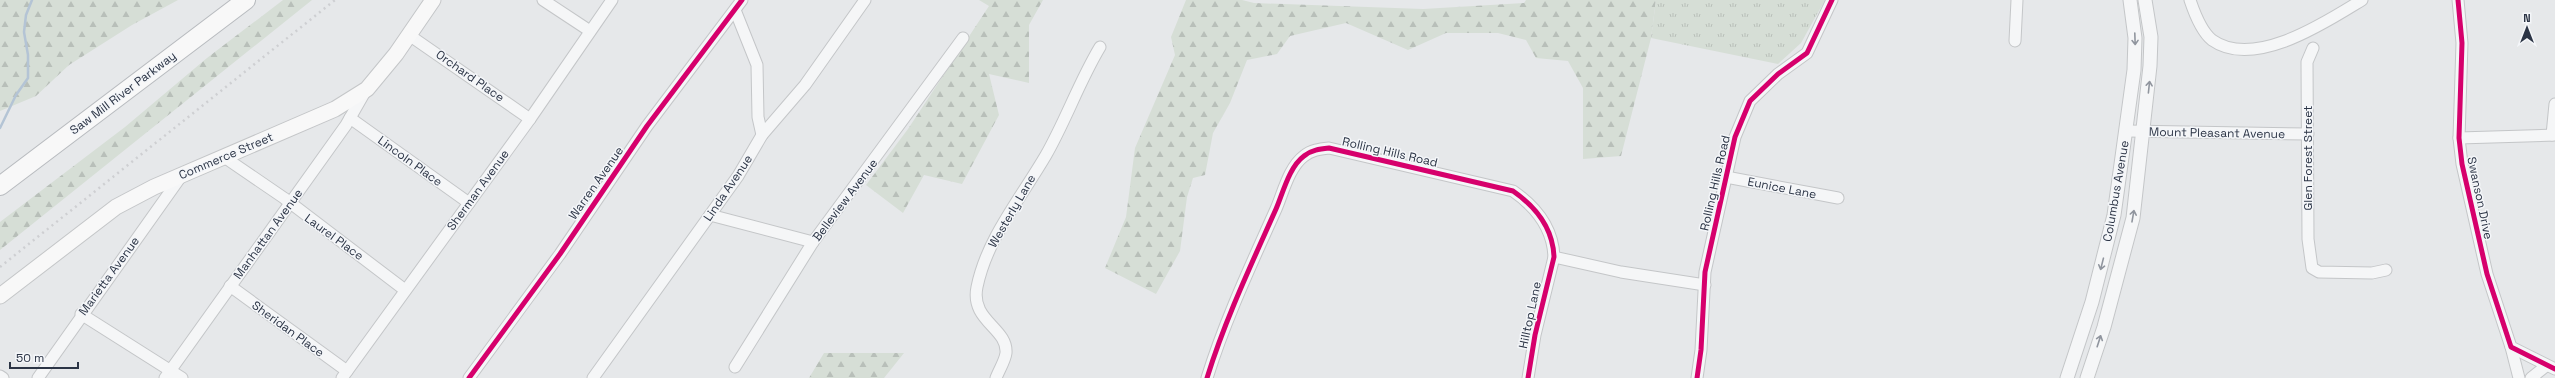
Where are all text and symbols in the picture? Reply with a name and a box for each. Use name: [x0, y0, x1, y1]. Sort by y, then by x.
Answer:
north arrow: [2507, 8, 2547, 48]
text: N: [2523, 11, 2531, 25]
one-way arrow: [2131, 32, 2138, 45]
street label: Orchard Place: [433, 46, 507, 106]
street label: Saw Mill River Parkway: [67, 48, 179, 138]
one-way arrow: [2145, 81, 2152, 94]
street label: Glen Forest Street: [2300, 105, 2316, 211]
street label: Mount Pleasant Avenue: [2149, 124, 2285, 142]
street label: Commerce Street: [176, 129, 276, 183]
street label: Lincoln Place: [375, 132, 445, 190]
street label: Rolling Hills Road: [1341, 133, 1439, 171]
street label: Rolling Hills Road: [1696, 134, 1734, 232]
street label: Columbus Avenue: [2099, 139, 2133, 243]
street label: Warren Avenue: [565, 143, 627, 223]
street label: Sherman Avenue: [443, 146, 513, 234]
street label: Linda Avenue: [700, 152, 756, 224]
street label: Swanson Drive: [2463, 155, 2497, 241]
street label: Belleview Avenue: [809, 156, 881, 244]
street label: Westerly Lane: [985, 172, 1039, 250]
street label: Eunice Lane: [1746, 173, 1818, 203]
street label: Manhattan Avenue: [230, 186, 306, 282]
one-way arrow: [2129, 209, 2137, 222]
street label: Laurel Place: [301, 210, 367, 264]
street label: Marietta Avenue: [75, 234, 143, 318]
one-way arrow: [2097, 257, 2105, 270]
street label: Hilltop Lane: [1515, 280, 1545, 350]
street label: Sheridan Place: [249, 297, 327, 361]
one-way arrow: [2096, 335, 2103, 348]
scale bar: [10, 344, 78, 370]
text: 50 m: [16, 350, 44, 366]

